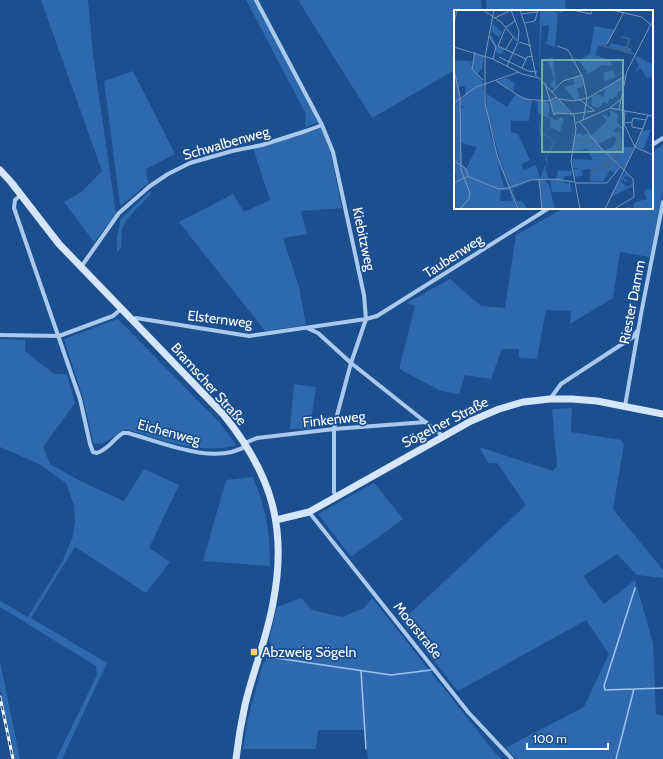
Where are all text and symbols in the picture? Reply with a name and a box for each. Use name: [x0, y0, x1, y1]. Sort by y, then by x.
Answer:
inset map: [454, 10, 653, 209]
street label: Schwalbenweg: [181, 122, 272, 164]
street label: Kiebitzweg: [348, 205, 380, 274]
street label: Taubenweg: [420, 230, 487, 282]
street label: Riester Damm: [615, 259, 649, 345]
street label: Elsternweg: [187, 306, 254, 332]
street label: Bramscher Straße: [167, 339, 251, 429]
street label: Sögelner Straße: [399, 392, 491, 452]
street label: Finkenweg: [302, 407, 367, 431]
street label: Eichenweg: [136, 415, 203, 449]
street label: Moorstraße: [390, 598, 446, 662]
place label: Abzweig Sögeln: [262, 643, 357, 661]
marker: Abzweig Sögeln: [249, 647, 259, 657]
scale bar: [527, 725, 608, 751]
text: 100 m: [533, 731, 567, 746]

